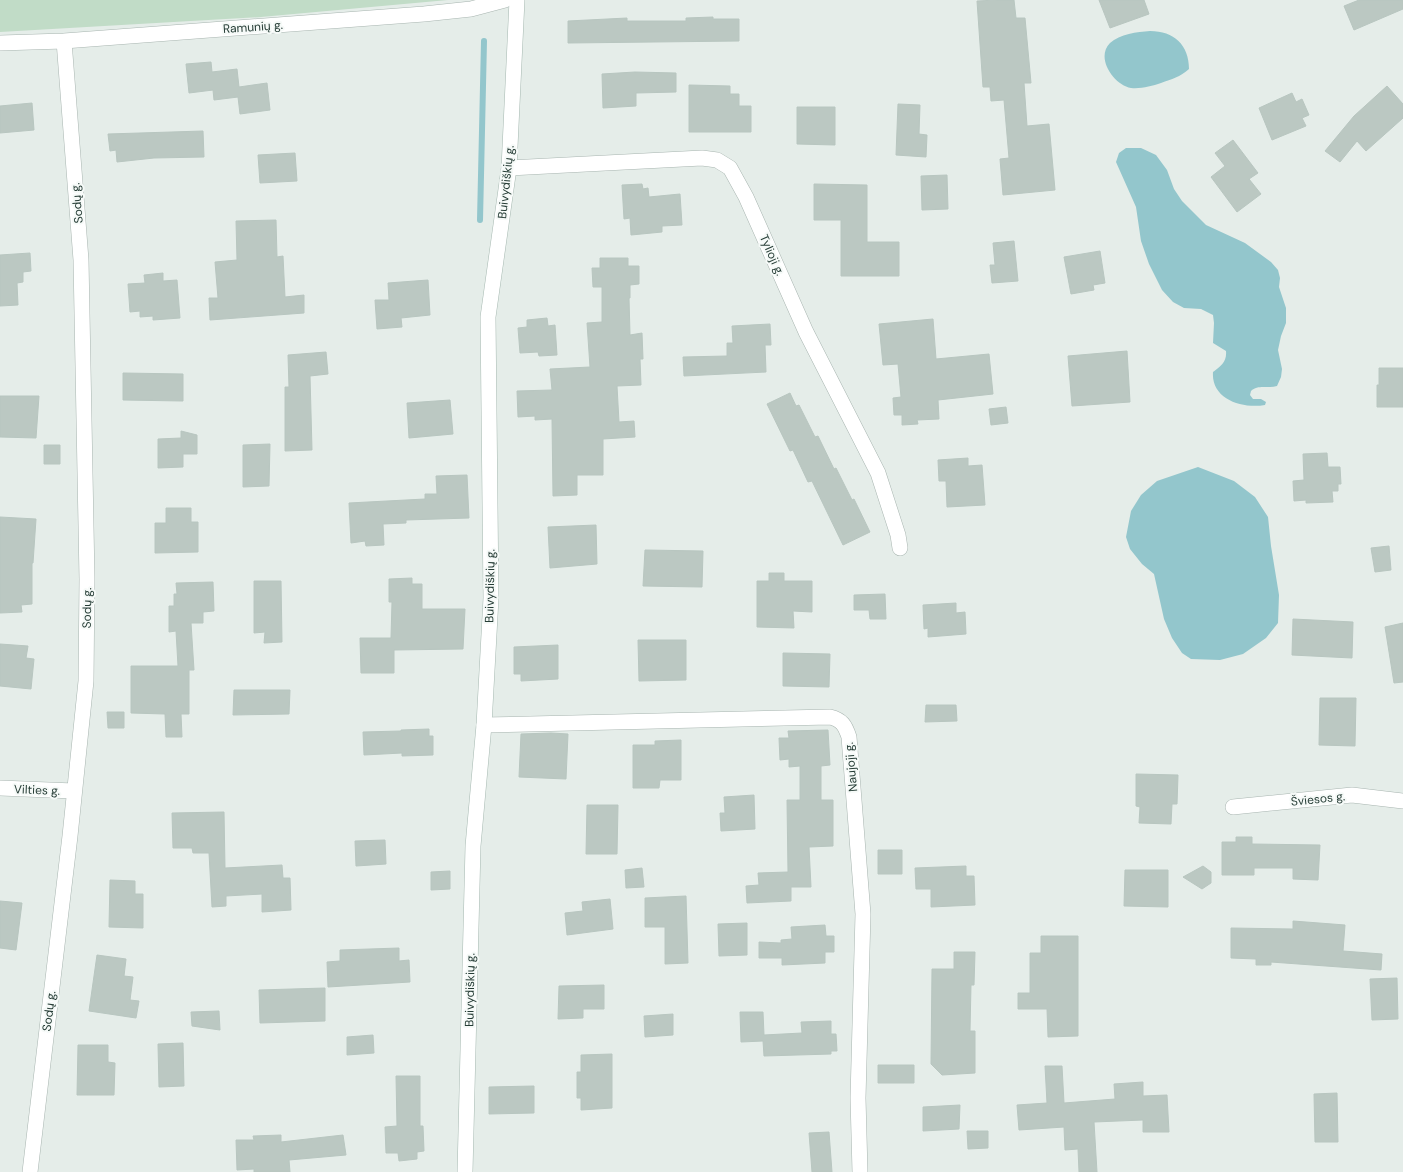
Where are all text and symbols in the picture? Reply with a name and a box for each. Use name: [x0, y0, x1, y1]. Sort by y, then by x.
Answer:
street label: Ramunių g.: [223, 17, 283, 37]
street label: Buivydiškių g.: [494, 144, 518, 220]
street label: Sodų g.: [67, 182, 87, 224]
street label: Tylioji g.: [756, 232, 788, 278]
street label: Buivydiškių g.: [481, 549, 499, 623]
street label: Sodų g.: [79, 587, 95, 629]
street label: Naujoji g.: [841, 741, 861, 793]
street label: Vilties g.: [14, 781, 60, 799]
street label: Šviesos g.: [1290, 788, 1346, 810]
street label: Buivydiškių g.: [461, 953, 479, 1027]
street label: Sodų g.: [39, 990, 59, 1032]

